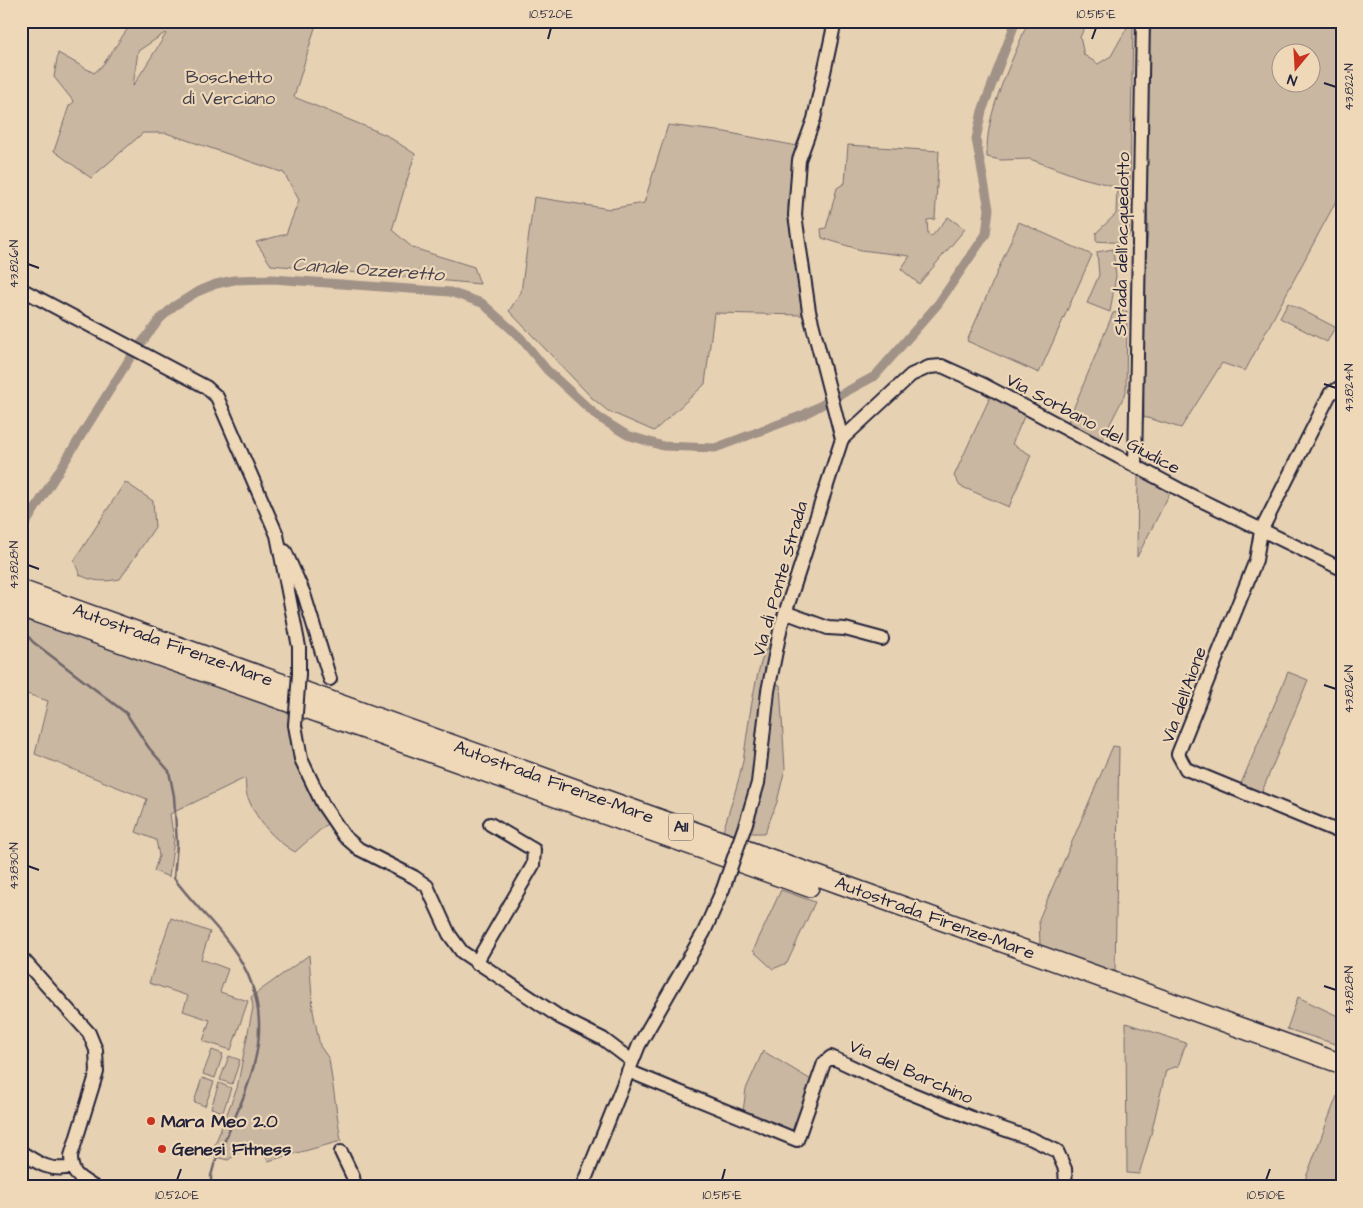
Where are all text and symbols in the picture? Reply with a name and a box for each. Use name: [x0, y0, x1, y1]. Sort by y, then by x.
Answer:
text: 10.520°E: [529, 6, 573, 23]
text: 10.515°E: [1076, 6, 1116, 23]
north arrow: [1270, 42, 1320, 92]
text: 43.822°N: [1341, 63, 1358, 111]
park label: Boschetto di Verciano: [183, 65, 275, 111]
text: N: [1285, 68, 1300, 90]
street label: Strada dell'acquedotto: [1108, 152, 1136, 336]
text: 43.826°N: [6, 239, 23, 288]
water label: Canale Ozzeretto: [291, 251, 446, 289]
text: 43.824°N: [1341, 363, 1358, 412]
street label: Via Sorbano del Giudice: [1001, 367, 1185, 481]
street label: Via di Ponte Strada: [746, 498, 814, 660]
text: 43.828°N: [6, 540, 23, 589]
street label: Autostrada Firenze-Mare: [70, 597, 277, 693]
street label: Via dell'Aione: [1155, 643, 1213, 747]
text: 43.826°N: [1341, 664, 1358, 713]
street label: Autostrada Firenze-Mare: [451, 734, 658, 830]
road number: A11: [668, 814, 694, 840]
text: 43.830°N: [6, 842, 23, 890]
street label: Autostrada Firenze-Mare: [832, 870, 1039, 966]
text: 43.828°N: [1341, 965, 1358, 1014]
street label: Via del Barchino: [845, 1033, 977, 1111]
place label: Mara Meo 2.0: [161, 1109, 278, 1134]
marker: Mara Meo 2.0: [145, 1115, 157, 1127]
place label: Genesi Fitness: [172, 1137, 291, 1162]
marker: Genesi Fitness: [156, 1143, 168, 1155]
text: 10.520°E: [155, 1187, 199, 1204]
text: 10.515°E: [702, 1187, 742, 1204]
text: 10.510°E: [1247, 1187, 1285, 1204]

